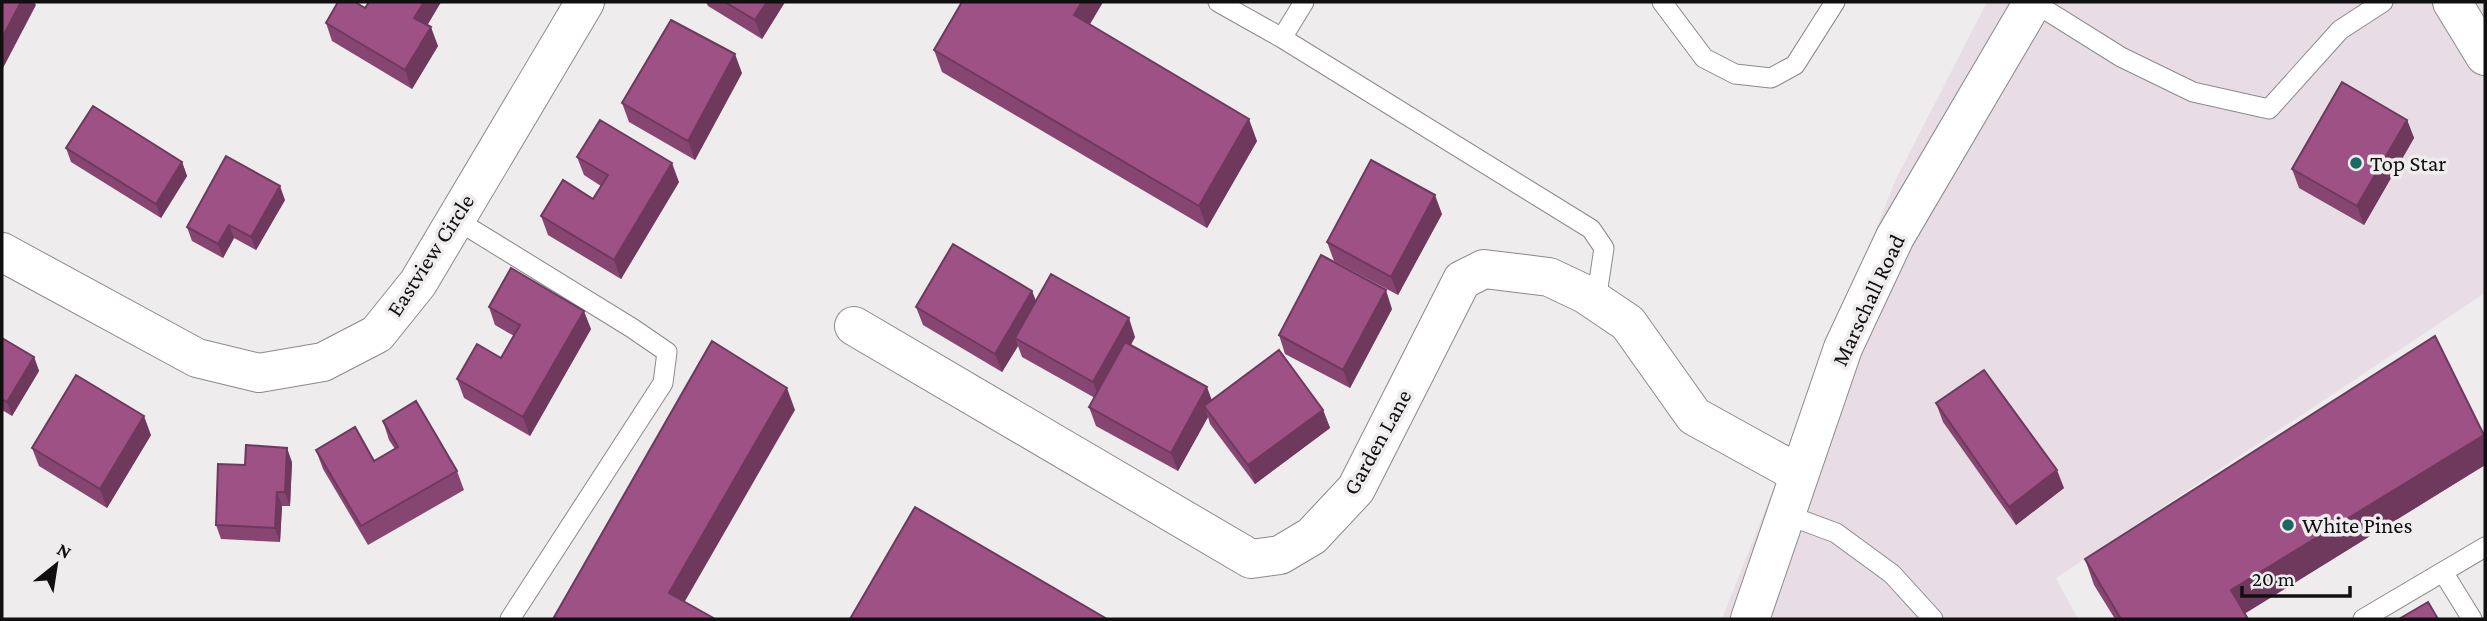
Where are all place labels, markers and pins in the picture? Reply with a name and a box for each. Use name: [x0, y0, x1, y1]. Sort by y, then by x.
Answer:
place label: Top Star: [2370, 150, 2446, 176]
marker: Top Star: [2348, 155, 2364, 171]
place label: White Pines: [2302, 512, 2412, 538]
marker: White Pines: [2280, 517, 2296, 533]

